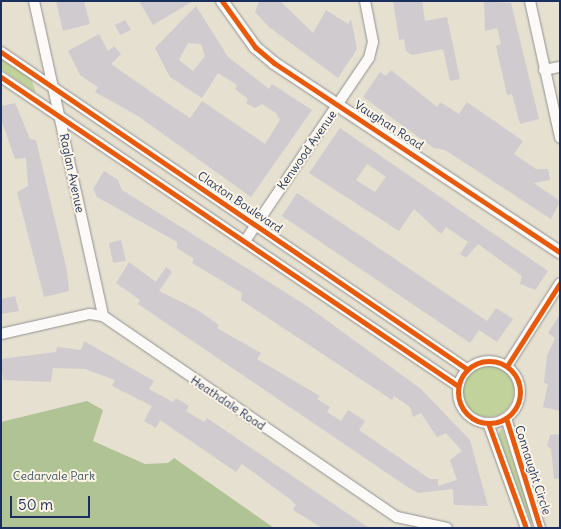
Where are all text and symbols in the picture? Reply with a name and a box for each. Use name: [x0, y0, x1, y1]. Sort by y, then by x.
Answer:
street label: Vaughan Road: [352, 97, 426, 153]
street label: Kenwood Avenue: [274, 108, 340, 192]
street label: Raglan Avenue: [57, 132, 87, 214]
street label: Claxton Boulevard: [195, 168, 285, 236]
street label: Heathdale Road: [188, 373, 268, 433]
street label: Connaught Circle: [512, 423, 554, 517]
park label: Cedarvale Park: [13, 469, 95, 483]
scale bar: [12, 486, 92, 518]
text: 50 m: [18, 495, 53, 514]

